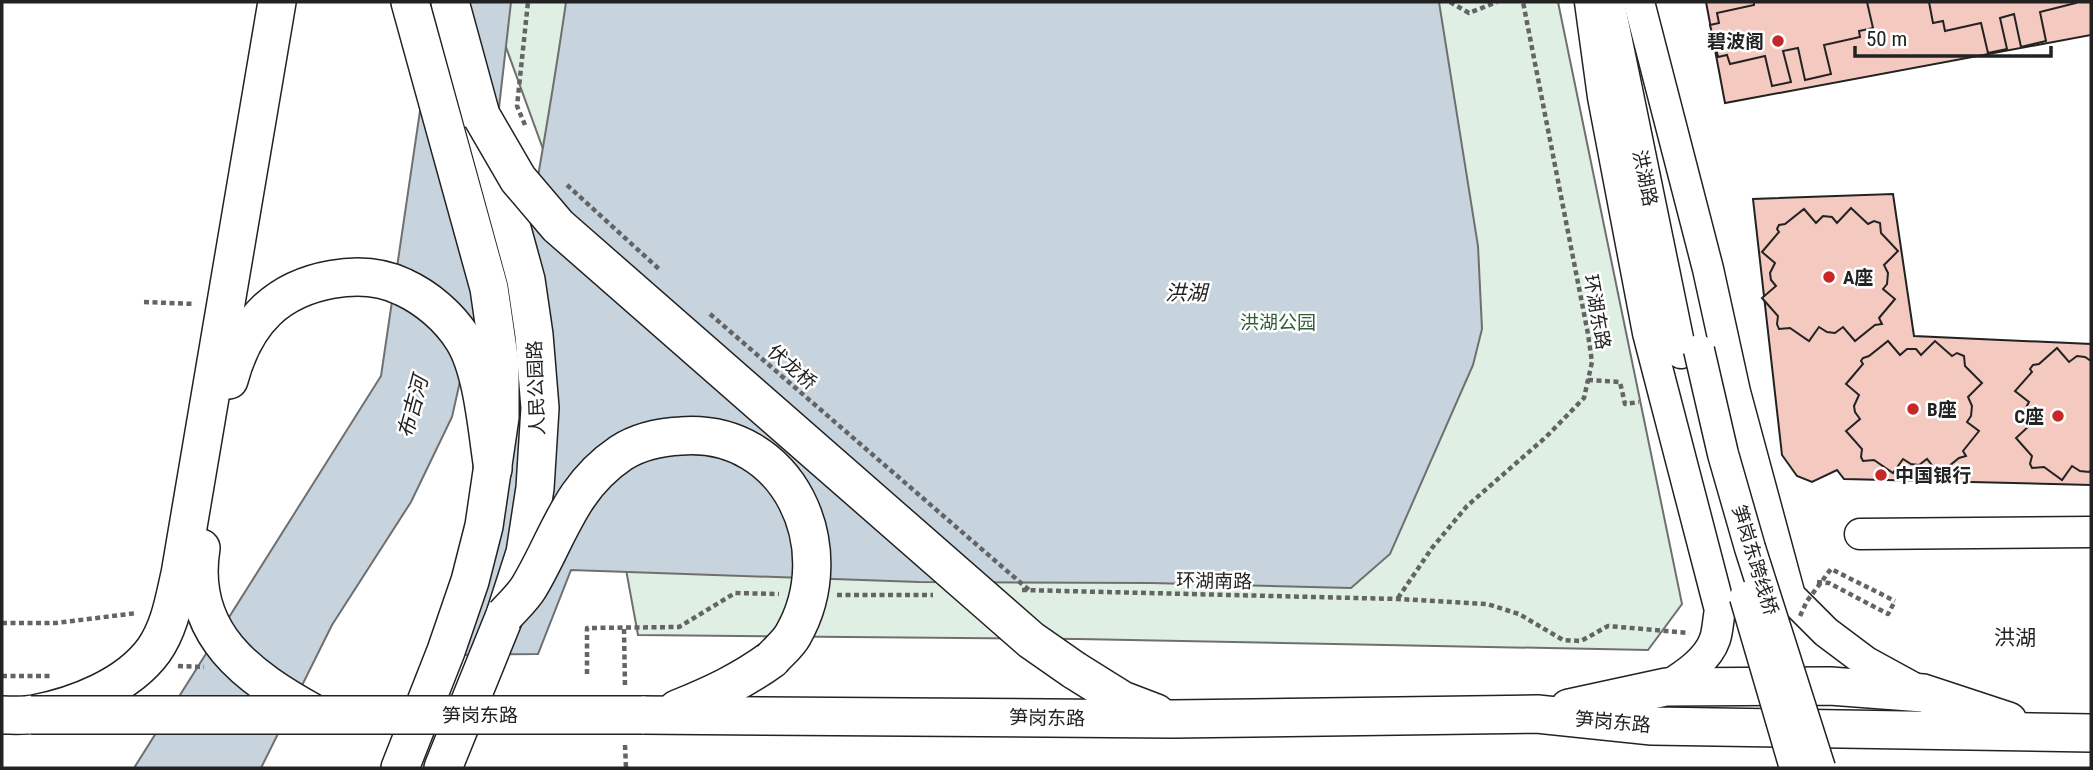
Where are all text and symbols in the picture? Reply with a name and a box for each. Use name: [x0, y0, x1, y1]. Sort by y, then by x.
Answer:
scale bar: [1855, 14, 2051, 58]
text: 50 m: [1866, 27, 1907, 51]
place label: 碧波阁: [1707, 30, 1764, 53]
marker: 碧波阁: [1770, 33, 1786, 49]
street label: 洪湖路: [1628, 148, 1662, 208]
place label: A座: [1843, 266, 1873, 289]
marker: A座: [1821, 269, 1837, 285]
street label: 环湖东路: [1579, 273, 1615, 351]
water label: 洪湖: [1165, 281, 1210, 305]
park label: 洪湖公园: [1240, 311, 1316, 334]
street label: 人民公园路: [523, 340, 549, 436]
street label: 伏龙桥: [763, 340, 821, 394]
water label: 布吉河: [393, 370, 434, 441]
place label: B座: [1927, 398, 1957, 421]
marker: B座: [1905, 401, 1921, 417]
place label: C座: [2014, 405, 2044, 428]
marker: C座: [2050, 408, 2066, 424]
place label: 中国银行: [1895, 464, 1971, 487]
marker: 中国银行: [1873, 467, 1889, 483]
street label: 笋岗东跨线桥: [1727, 502, 1783, 618]
street label: 环湖南路: [1176, 569, 1252, 593]
district label: 洪湖: [1994, 626, 2036, 650]
street label: 笋岗东路: [442, 704, 518, 727]
street label: 笋岗东路: [1009, 706, 1085, 730]
street label: 笋岗东路: [1574, 707, 1652, 737]

